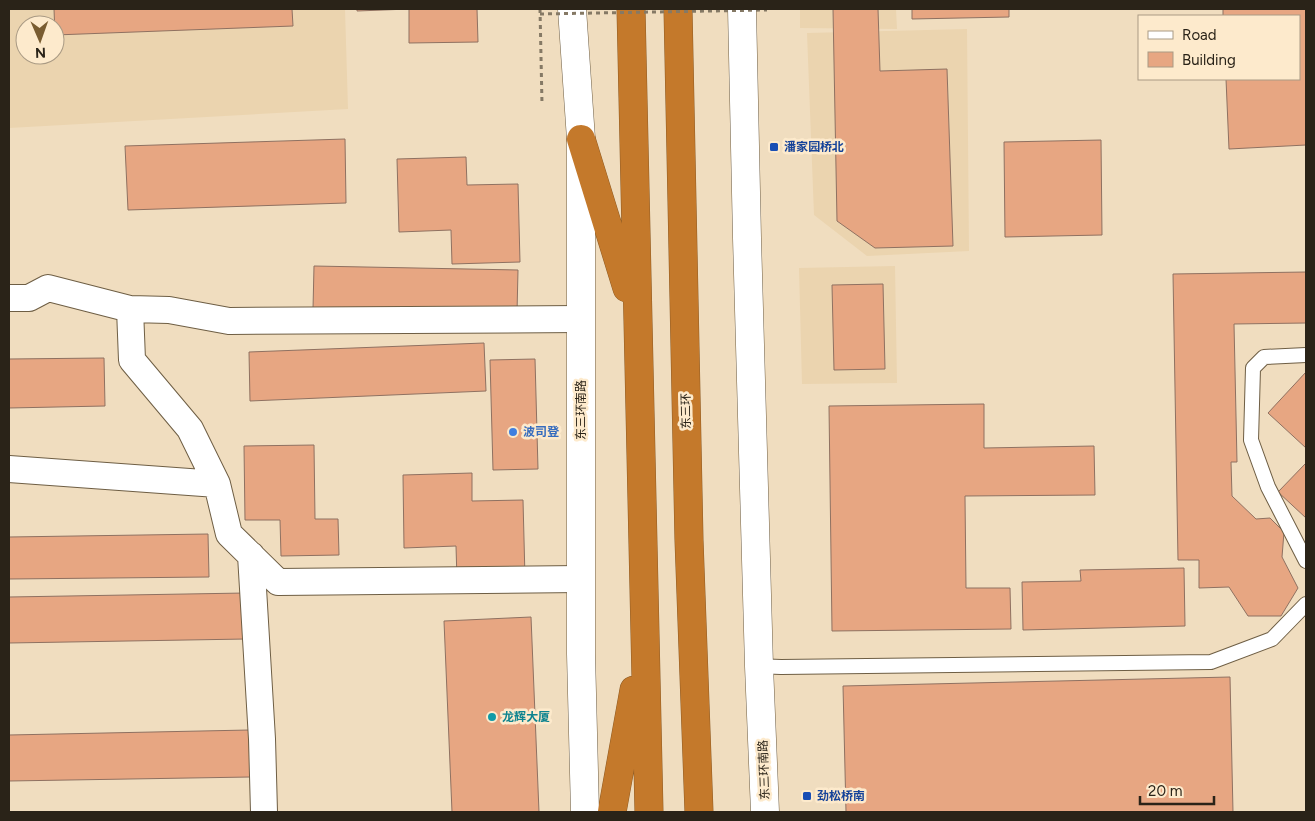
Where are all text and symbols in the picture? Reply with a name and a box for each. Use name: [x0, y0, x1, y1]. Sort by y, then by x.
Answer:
north arrow: [15, 15, 65, 65]
legend: [1138, 15, 1300, 80]
text: Road: [1182, 26, 1217, 44]
text: N: [35, 44, 46, 61]
text: Building: [1182, 51, 1236, 69]
place label: 潘家园桥北: [784, 140, 844, 154]
marker: 潘家园桥北: [768, 141, 780, 153]
street label: 东三环南路: [574, 380, 588, 440]
street label: 东三环: [679, 393, 693, 429]
place label: 波司登: [523, 425, 560, 439]
marker: 波司登: [507, 426, 519, 438]
place label: 龙辉大厦: [502, 710, 550, 724]
marker: 龙辉大厦: [486, 711, 498, 723]
street label: 东三环南路: [756, 740, 772, 800]
scale bar: [1140, 774, 1214, 806]
text: 20 m: [1148, 782, 1182, 800]
place label: 劲松桥南: [817, 789, 865, 803]
marker: 劲松桥南: [801, 790, 813, 802]

